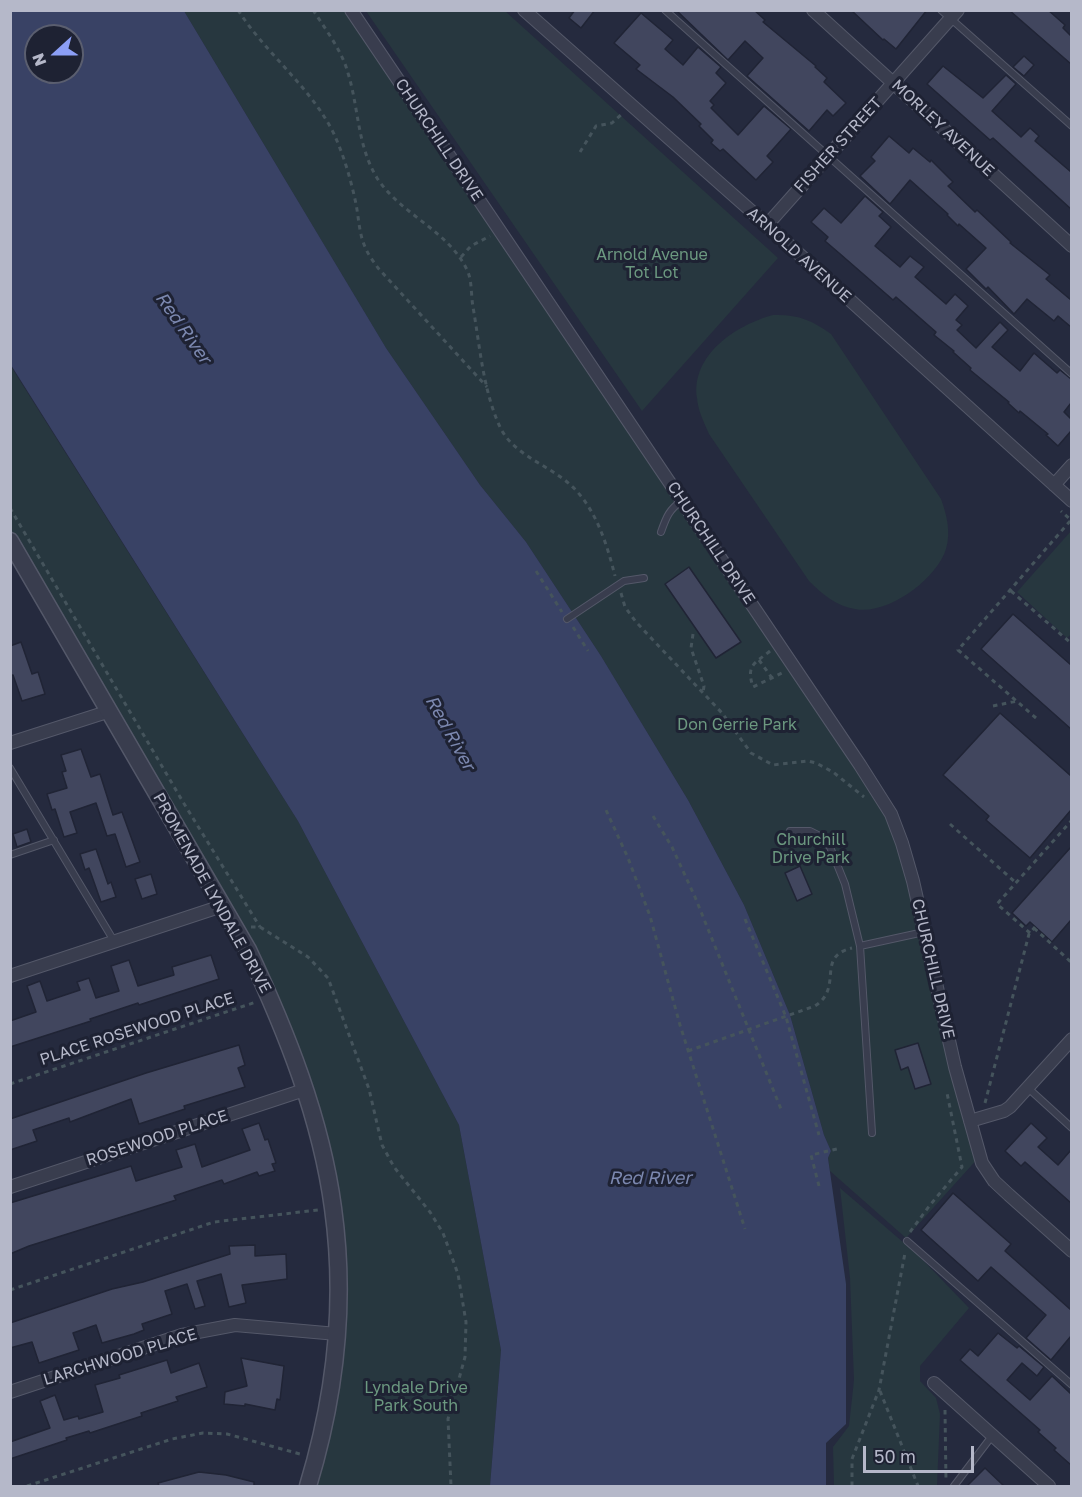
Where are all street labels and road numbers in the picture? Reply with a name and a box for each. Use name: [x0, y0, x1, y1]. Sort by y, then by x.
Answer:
street label: CHURCHILL DRIVE: [391, 75, 487, 205]
street label: MORLEY AVENUE: [888, 76, 998, 180]
street label: FISHER STREET: [790, 93, 886, 197]
street label: ARNOLD AVENUE: [743, 203, 855, 307]
street label: CHURCHILL DRIVE: [663, 478, 759, 608]
street label: PROMENADE LYNDALE DRIVE: [149, 789, 275, 997]
street label: CHURCHILL DRIVE: [908, 897, 958, 1041]
street label: PLACE ROSEWOOD PLACE: [37, 988, 237, 1070]
street label: ROSEWOOD PLACE: [84, 1106, 230, 1170]
street label: LARCHWOOD PLACE: [41, 1325, 199, 1389]

